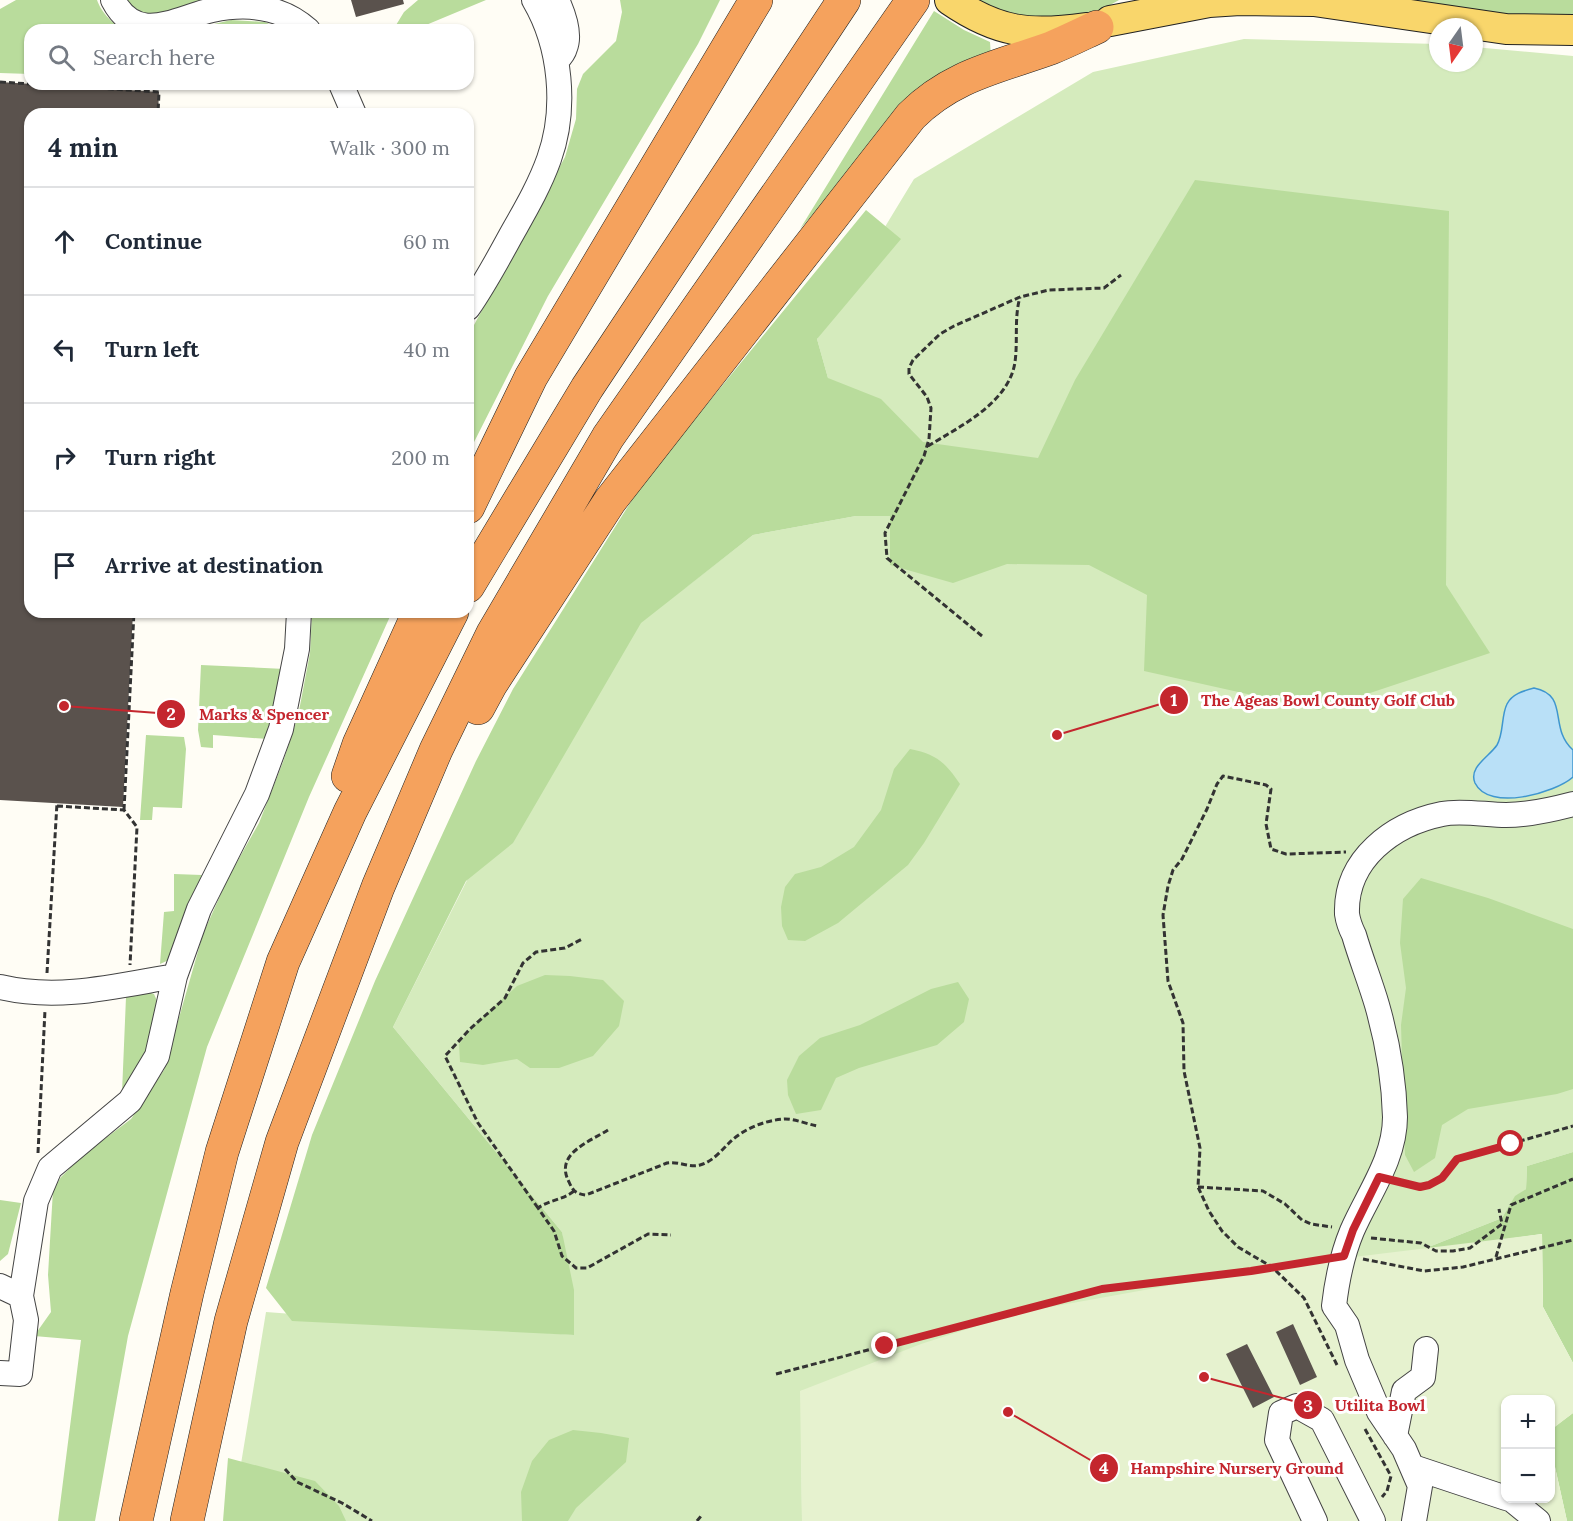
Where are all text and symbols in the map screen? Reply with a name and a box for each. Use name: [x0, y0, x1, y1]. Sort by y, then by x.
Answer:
north arrow: [1429, 18, 1483, 72]
search box: [24, 24, 474, 90]
icon: search: [45, 41, 78, 74]
text: Search here: [93, 43, 215, 71]
text: 4 min: [48, 131, 118, 164]
text: Walk · 300 m: [330, 135, 450, 160]
icon: ahead: [48, 225, 81, 258]
text: Continue: [105, 227, 202, 255]
text: 60 m: [403, 229, 450, 254]
icon: left: [48, 333, 81, 366]
text: Turn left: [105, 335, 199, 363]
text: 40 m: [404, 337, 450, 362]
icon: right: [48, 441, 81, 474]
text: Turn right: [105, 443, 216, 471]
text: 200 m: [391, 445, 450, 470]
icon: arrive: [48, 549, 81, 582]
text: Arrive at destination: [105, 551, 323, 579]
callout: The Ageas Bowl County Golf Club: [1159, 683, 1467, 717]
text: 1: [1170, 688, 1178, 711]
text: The Ageas Bowl County Golf Club: [1201, 690, 1455, 710]
callout: Marks & Spencer: [156, 697, 341, 731]
text: 2: [166, 702, 176, 725]
text: Marks & Spencer: [199, 704, 329, 724]
route start: [1497, 1130, 1523, 1156]
route end: [871, 1332, 897, 1358]
callout: Utilita Bowl: [1293, 1388, 1437, 1422]
text: 3: [1303, 1394, 1313, 1417]
text: Utilita Bowl: [1335, 1395, 1425, 1415]
map controls: [1501, 1395, 1555, 1503]
button: +: [1501, 1395, 1555, 1449]
button: −: [1501, 1449, 1555, 1503]
callout: Hampshire Nursery Ground: [1089, 1451, 1356, 1485]
text: 4: [1099, 1456, 1109, 1479]
text: Hampshire Nursery Ground: [1130, 1458, 1344, 1478]

